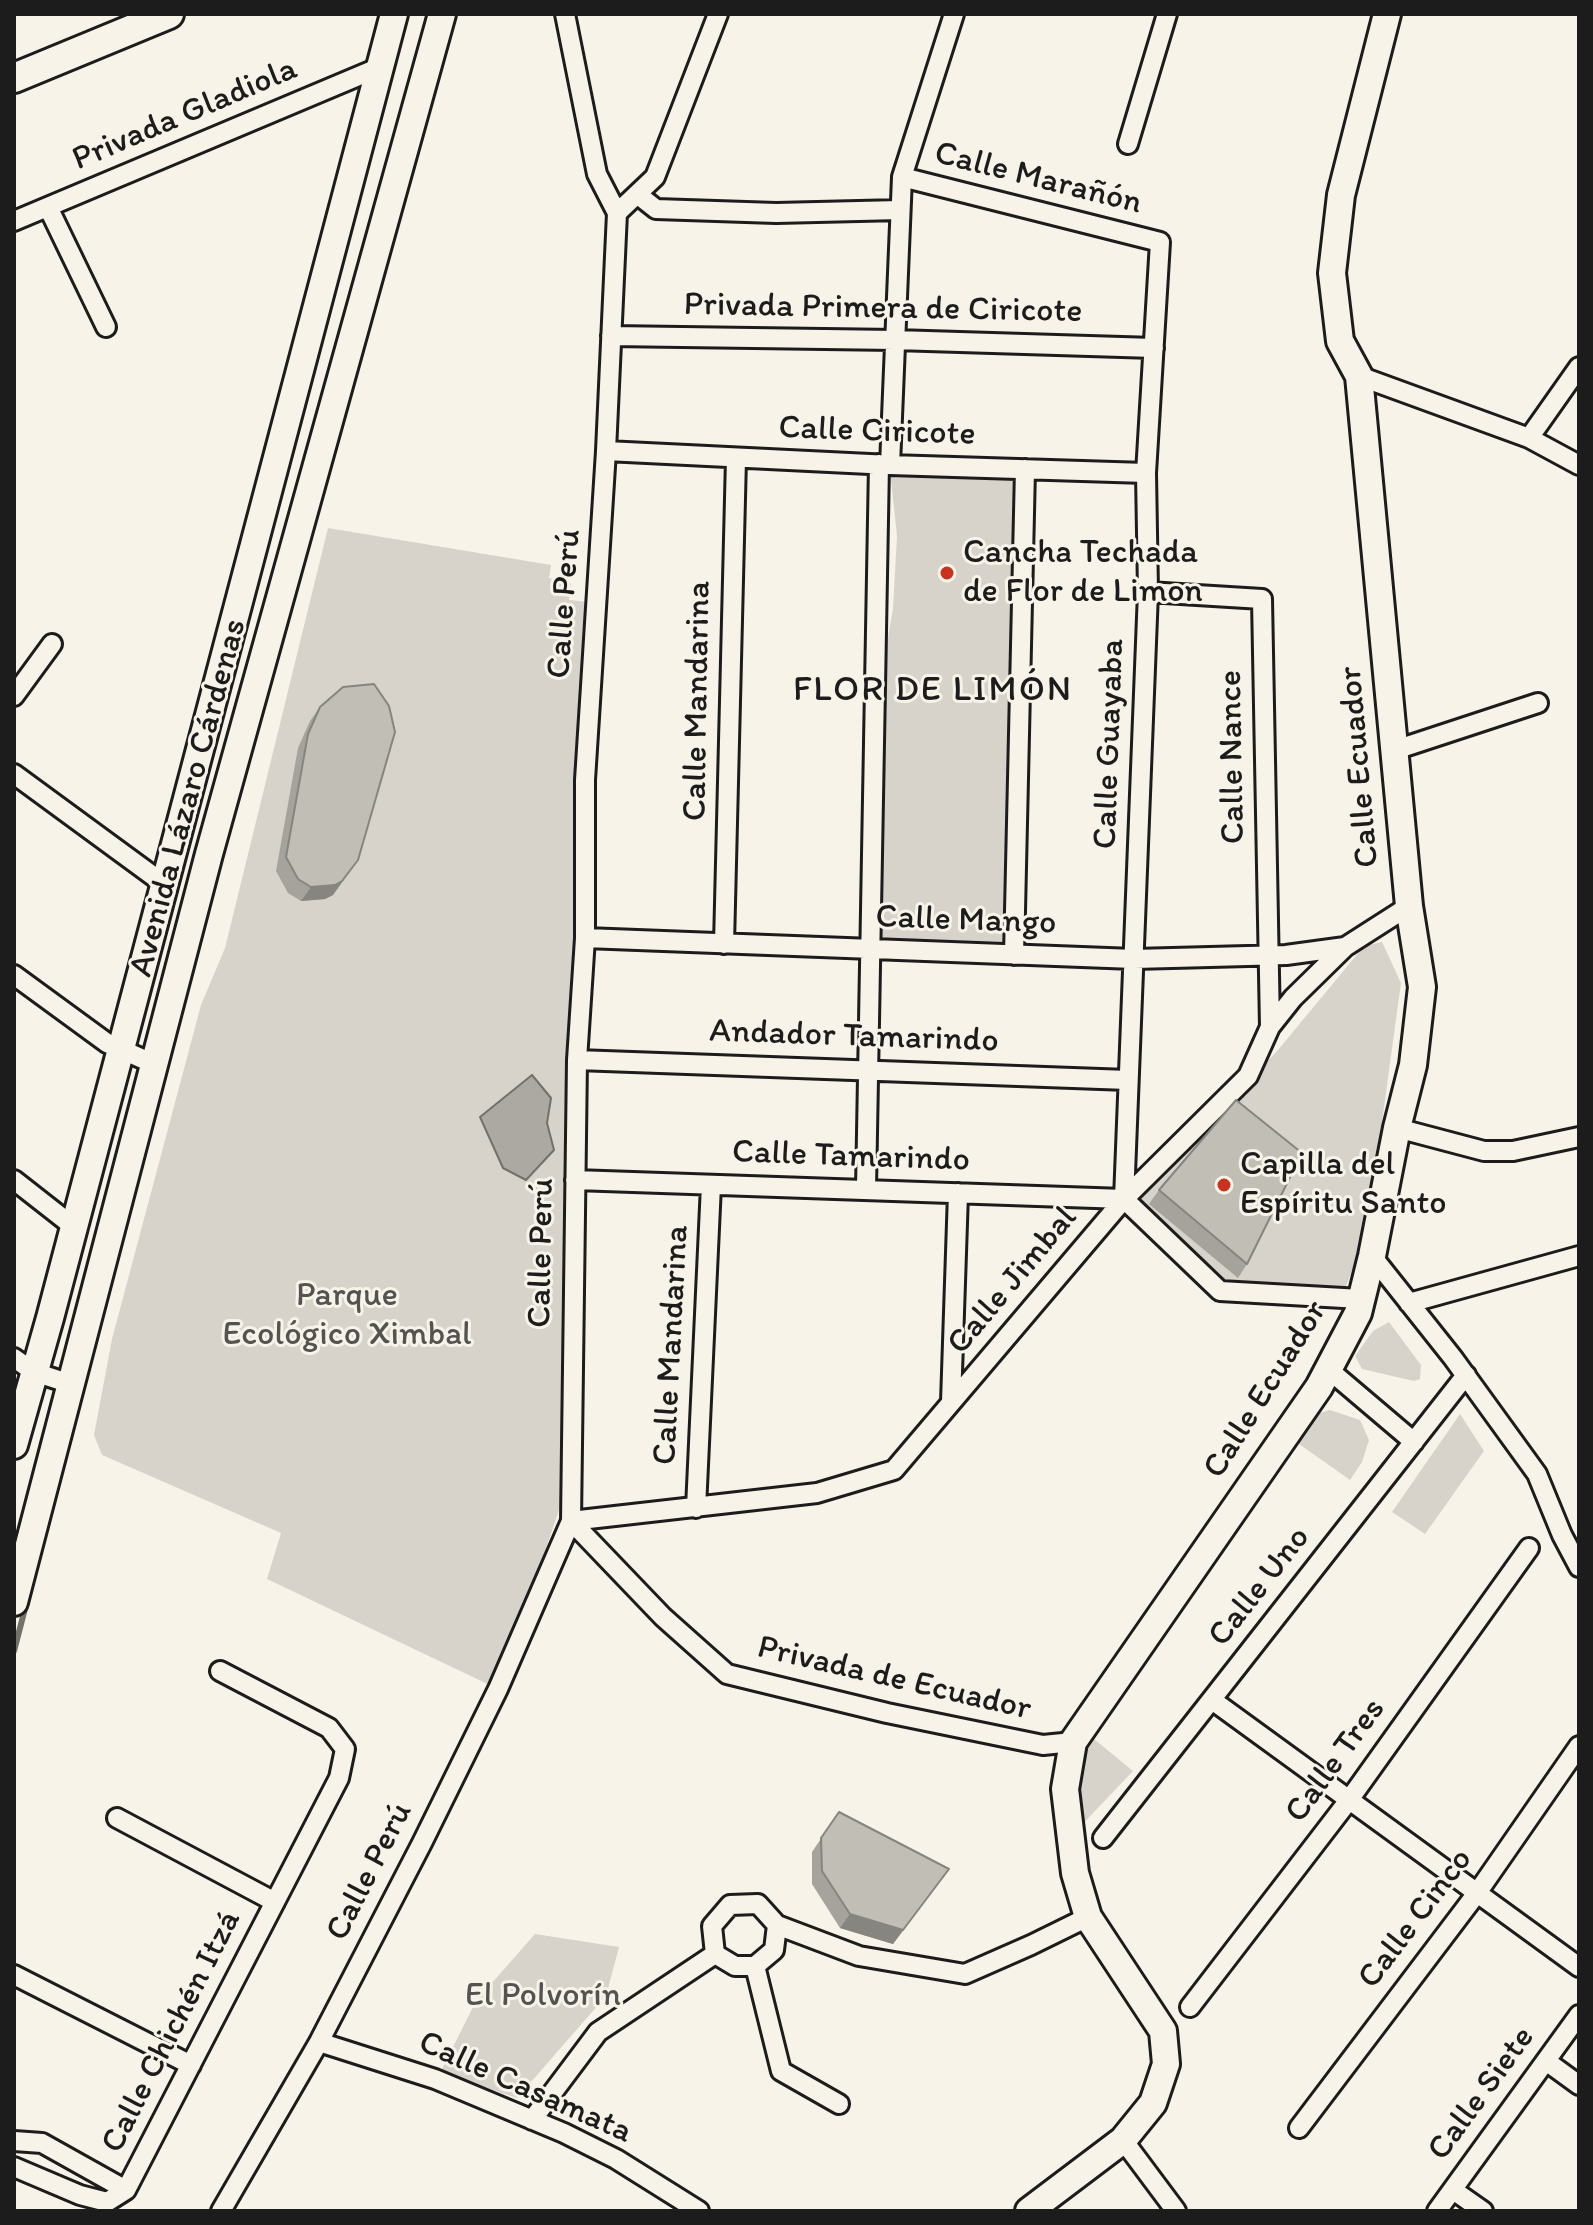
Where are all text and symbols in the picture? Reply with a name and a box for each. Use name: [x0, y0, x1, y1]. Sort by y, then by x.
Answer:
street label: Privada Gladiola: [66, 49, 304, 181]
street label: Calle Marañón: [930, 134, 1146, 224]
street label: Privada Primera de Ciricote: [683, 285, 1083, 333]
street label: Calle Ciricote: [778, 408, 976, 456]
street label: Calle Perú: [539, 528, 591, 680]
place label: Cancha Techada de Flor de Limon: [963, 533, 1203, 612]
marker: Cancha Techada de Flor de Limon: [938, 564, 956, 582]
street label: Calle Mandarina: [676, 581, 720, 821]
street label: Avenida Lázaro Cárdenas: [122, 615, 256, 981]
street label: Calle Guayaba: [1086, 638, 1134, 850]
street label: Calle Ecuador: [1331, 665, 1389, 869]
district label: FLOR DE LIMÓN: [792, 669, 1074, 713]
street label: Calle Nance: [1211, 670, 1255, 844]
street label: Calle Mango: [875, 897, 1057, 945]
street label: Andador Tamarindo: [709, 1012, 999, 1062]
street label: Calle Tamarindo: [731, 1132, 971, 1182]
place label: Capilla del Espíritu Santo: [1240, 1145, 1447, 1224]
marker: Capilla del Espíritu Santo: [1215, 1176, 1233, 1194]
street label: Calle Perú: [520, 1178, 564, 1328]
street label: Calle Jimbal: [939, 1199, 1087, 1363]
street label: Calle Mandarina: [645, 1224, 699, 1466]
park label: Parque Ecológico Ximbal: [222, 1276, 472, 1356]
street label: Calle Ecuador: [1195, 1294, 1337, 1486]
street label: Calle Uno: [1200, 1519, 1320, 1655]
street label: Privada de Ecuador: [753, 1628, 1035, 1730]
street label: Calle Tres: [1277, 1691, 1395, 1831]
street label: Calle Perú: [318, 1796, 422, 1948]
street label: Calle Cinco: [1350, 1841, 1482, 1997]
street label: Calle Chichén Itzá: [93, 1904, 251, 2160]
park label: El Polvorín: [465, 1976, 621, 2016]
street label: Calle Siete: [1420, 2019, 1544, 2169]
street label: Calle Casamata: [412, 2023, 638, 2153]

